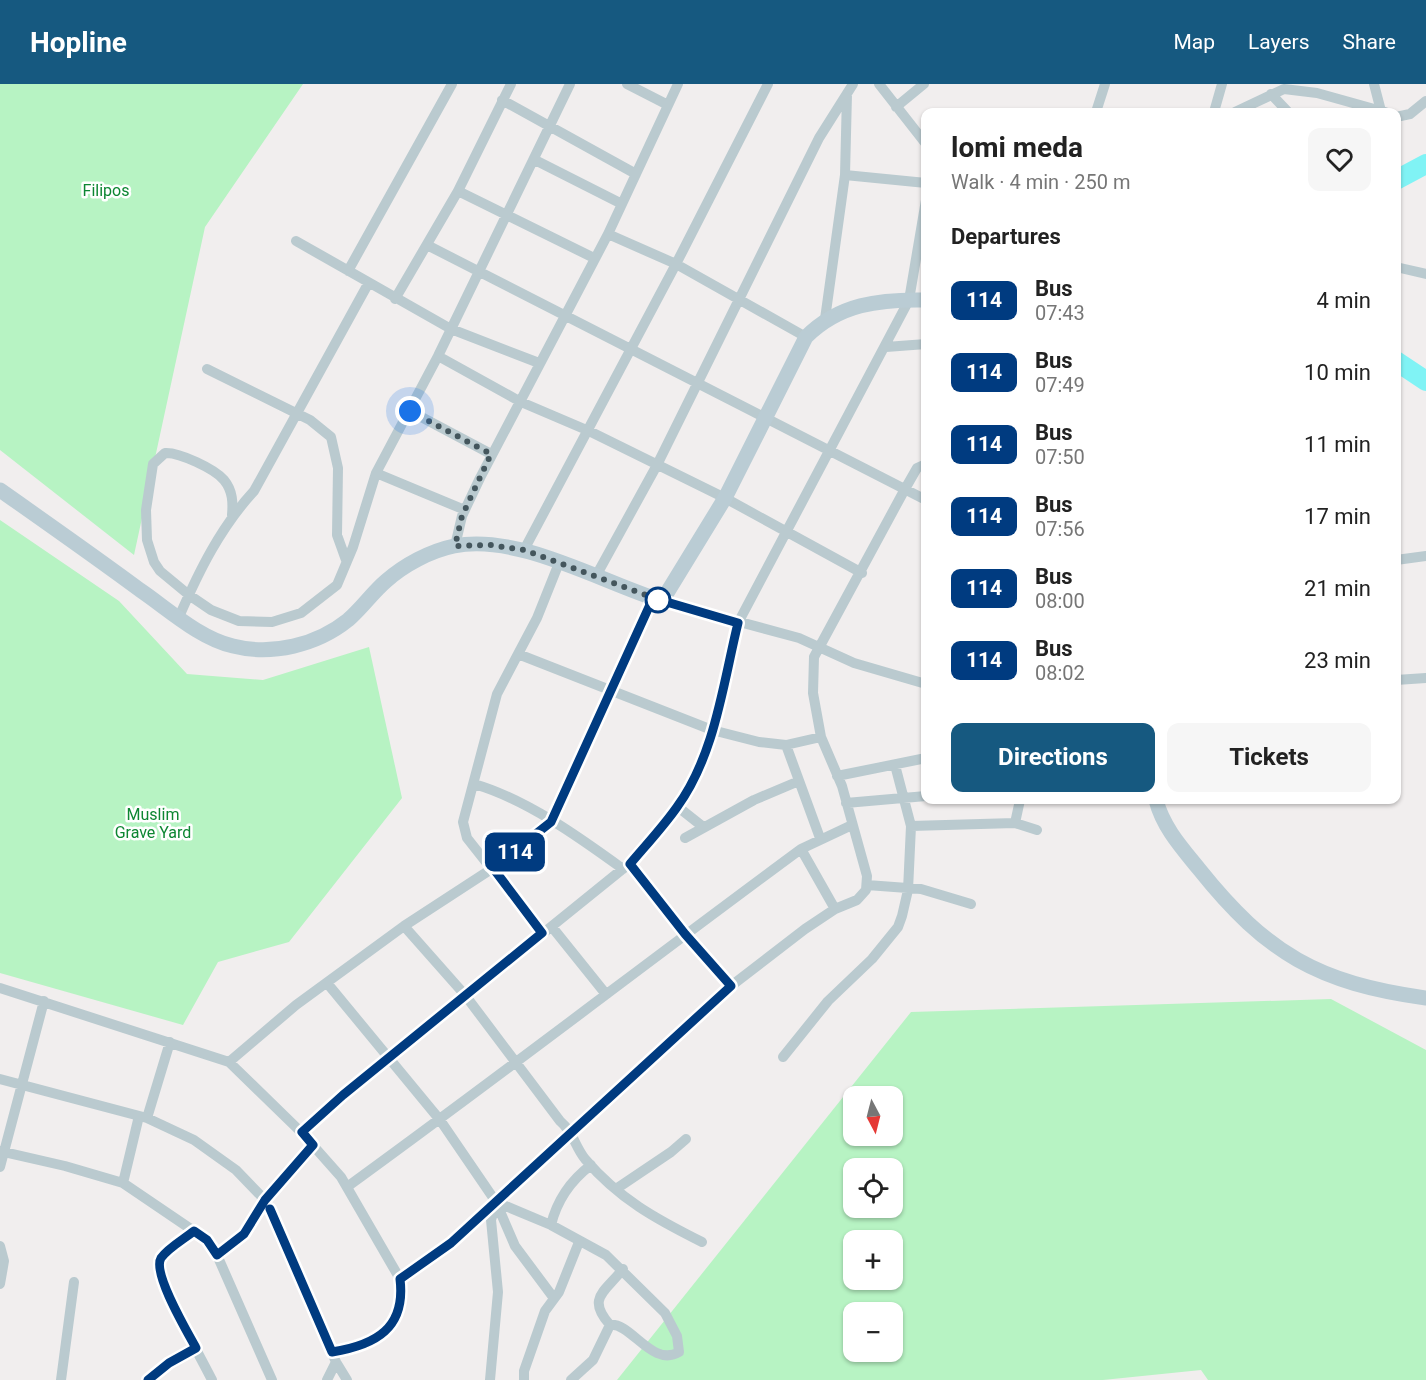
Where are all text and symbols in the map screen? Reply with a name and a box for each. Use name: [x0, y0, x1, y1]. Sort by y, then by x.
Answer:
text: Hopline: [30, 26, 127, 59]
text: Map: [1173, 30, 1215, 54]
text: Layers: [1248, 30, 1309, 54]
text: Share: [1342, 30, 1396, 54]
button: heart: [1308, 128, 1371, 191]
text: lomi meda: [951, 131, 1083, 164]
text: Walk · 4 min · 250 m: [951, 170, 1130, 194]
park label: Filipos: [83, 181, 129, 200]
text: Departures: [951, 224, 1061, 249]
text: Bus: [1035, 276, 1073, 301]
text: 114: [966, 288, 1002, 312]
text: 4 min: [1316, 288, 1371, 313]
text: 07:43: [1035, 301, 1085, 325]
text: Bus: [1035, 348, 1073, 373]
text: 114: [966, 360, 1002, 384]
text: 10 min: [1304, 360, 1371, 385]
text: 07:49: [1035, 373, 1085, 397]
your location: [395, 396, 425, 426]
text: Bus: [1035, 420, 1073, 445]
text: 114: [966, 432, 1002, 456]
text: 11 min: [1304, 432, 1371, 457]
text: 07:50: [1035, 445, 1085, 469]
text: Bus: [1035, 492, 1073, 517]
text: 114: [966, 504, 1002, 528]
text: 17 min: [1304, 504, 1371, 529]
text: 07:56: [1035, 517, 1085, 541]
text: Bus: [1035, 564, 1073, 589]
text: 114: [966, 576, 1002, 600]
text: 21 min: [1304, 576, 1371, 601]
unlabelled marker: [645, 587, 671, 613]
text: 08:00: [1035, 589, 1085, 613]
text: Bus: [1035, 636, 1073, 661]
text: 114: [966, 648, 1002, 672]
text: 23 min: [1304, 648, 1371, 673]
text: 08:02: [1035, 661, 1085, 685]
button: Directions: [951, 723, 1155, 792]
button: Tickets: [1167, 723, 1371, 792]
park label: Muslim Grave Yard: [115, 805, 191, 842]
line badge: 114: [480, 832, 550, 872]
text: 114: [497, 840, 533, 864]
north arrow: [843, 1086, 903, 1146]
map controls: [843, 1086, 903, 1362]
button: locate: [843, 1158, 903, 1218]
button: +: [843, 1230, 903, 1290]
button: −: [843, 1302, 903, 1362]

